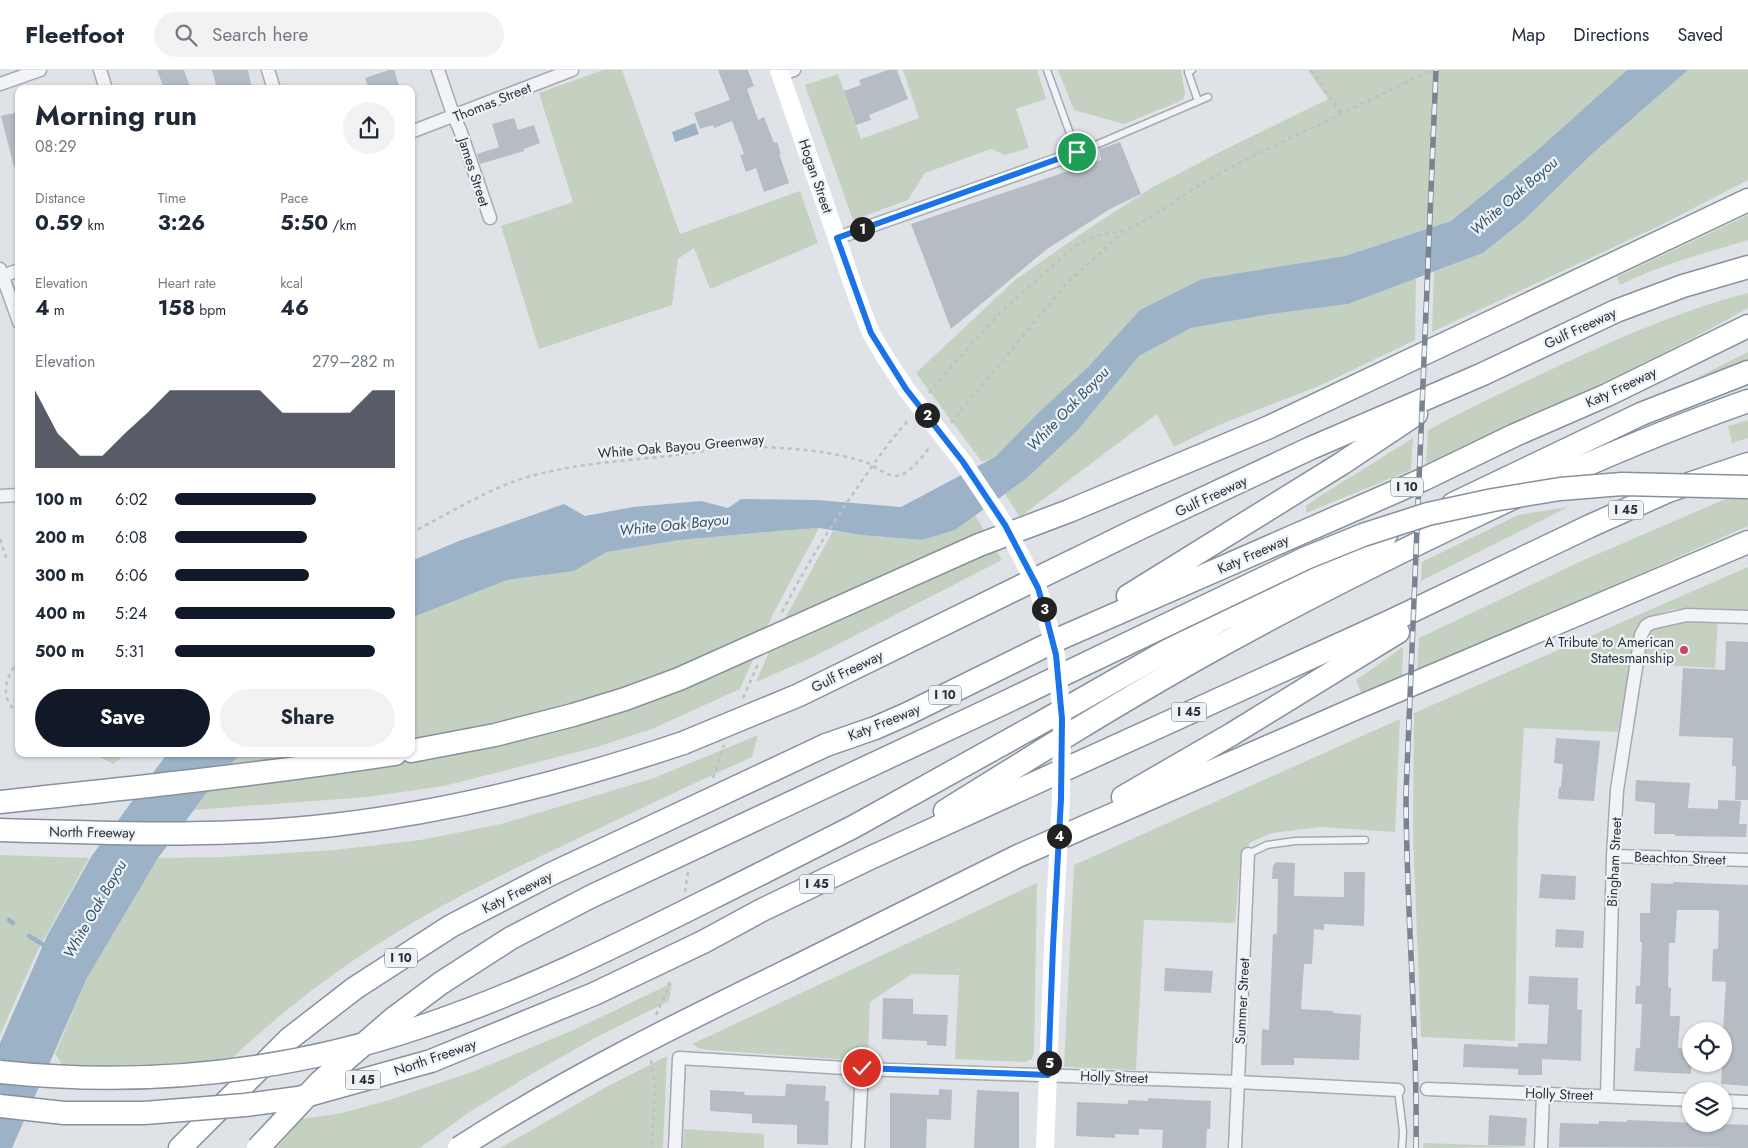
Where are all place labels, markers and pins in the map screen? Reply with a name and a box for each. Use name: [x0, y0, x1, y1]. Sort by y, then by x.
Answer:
pin: [1056, 131, 1098, 173]
pin: 1: [850, 216, 874, 242]
pin: 2: [914, 402, 940, 428]
pin: 3: [1032, 596, 1056, 622]
place label: A Tribute to American Statesmanship: [1545, 632, 1674, 668]
marker: A Tribute to American Statesmanship: [1678, 644, 1690, 656]
pin: 4: [1046, 824, 1072, 848]
pin: [841, 1047, 883, 1089]
pin: 5: [1036, 1050, 1062, 1076]

